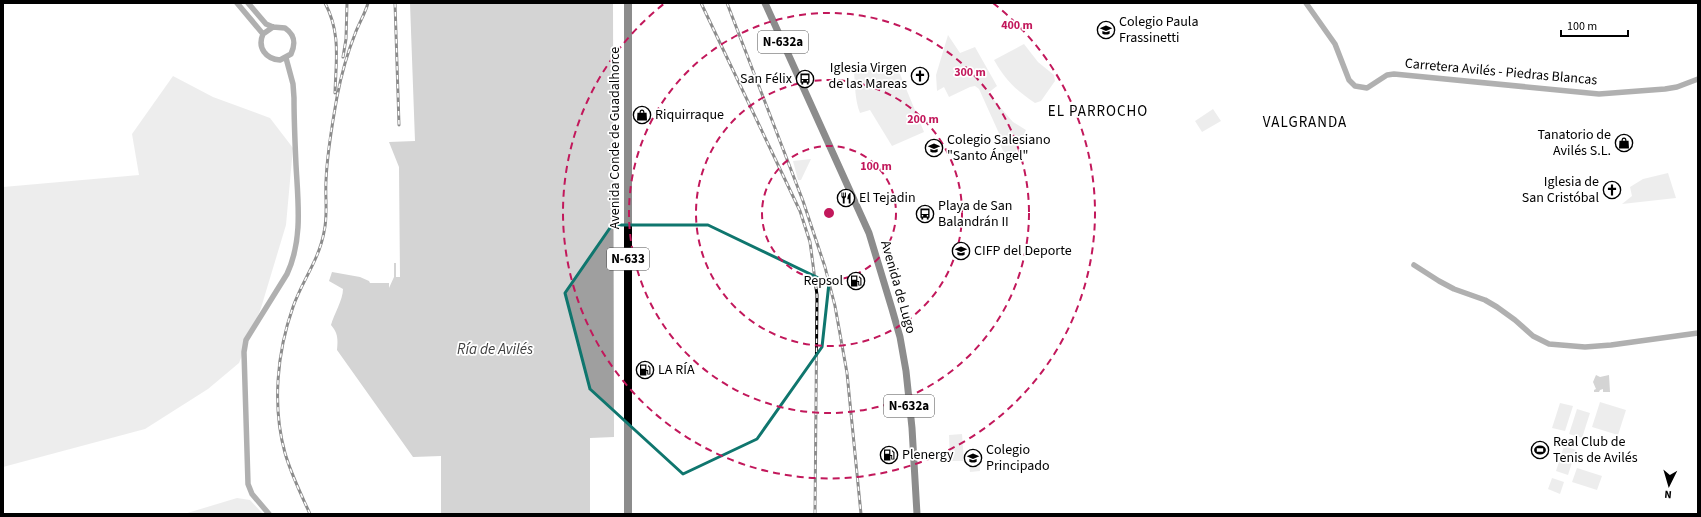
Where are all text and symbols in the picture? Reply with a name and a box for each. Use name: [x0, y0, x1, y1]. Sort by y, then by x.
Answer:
place label: Colegio Paula Frassinetti: [1119, 12, 1198, 48]
scale bar: [1561, 12, 1628, 38]
text: 400 m: [1001, 17, 1033, 34]
text: 100 m: [1567, 18, 1597, 35]
school or university icon: Colegio Paula Frassinetti: [1096, 20, 1116, 40]
road number: N-632a: [758, 31, 808, 53]
street label: Avenida Conde de Guadalhorce: [605, 47, 625, 229]
street label: Carretera Avilés - Piedras Blancas: [1404, 54, 1598, 90]
place label: Iglesia Virgen de las Mareas: [829, 58, 907, 94]
text: 300 m: [954, 64, 986, 81]
church icon: Iglesia Virgen de las Mareas: [910, 66, 930, 86]
place label: San Félix: [740, 69, 793, 89]
bus stop icon: San Félix: [795, 69, 815, 89]
district label: EL PARROCHO: [1048, 101, 1148, 122]
shop icon: Riquirraque: [632, 105, 652, 125]
place label: Riquirraque: [655, 105, 724, 125]
text: 200 m: [907, 111, 939, 128]
district label: VALGRANDA: [1263, 112, 1347, 133]
place label: Tanatorio de Avilés S.L.: [1537, 125, 1611, 161]
place label: Colegio Salesiano "Santo Ángel": [947, 130, 1051, 166]
shop icon: Tanatorio de Avilés S.L.: [1614, 133, 1634, 153]
school or university icon: Colegio Salesiano "Santo Ángel": [924, 138, 944, 158]
text: 100 m: [860, 158, 892, 175]
place label: Iglesia de San Cristóbal: [1522, 172, 1599, 208]
church icon: Iglesia de San Cristóbal: [1602, 180, 1622, 200]
restaurant icon: El Tejadin: [836, 188, 856, 208]
place label: El Tejadin: [859, 188, 916, 208]
place label: Playa de San Balandrán II: [938, 196, 1012, 232]
bus stop icon: Playa de San Balandrán II: [915, 204, 935, 224]
centre of rings: [822, 206, 836, 220]
street label: Avenida de Lugo: [875, 238, 921, 336]
school or university icon: CIFP del Deporte: [951, 241, 971, 261]
place label: CIFP del Deporte: [974, 241, 1072, 261]
road number: N-633: [607, 248, 649, 270]
place label: Repsol: [803, 271, 843, 291]
fuel station icon: Repsol: [846, 271, 866, 291]
water label: Ría de Avilés: [457, 339, 533, 360]
fuel station icon: LA RÍA: [635, 360, 655, 380]
place label: LA RÍA: [658, 360, 695, 380]
road number: N-632a: [884, 395, 934, 417]
place label: Real Club de Tenis de Avilés: [1553, 432, 1638, 468]
place label: Colegio Principado: [986, 440, 1050, 476]
sports icon: Real Club de Tenis de Avilés: [1530, 440, 1550, 460]
fuel station icon: Plenergy: [879, 445, 899, 465]
place label: Plenergy: [902, 445, 954, 465]
school or university icon: Colegio Principado: [963, 448, 983, 468]
north arrow: [1649, 465, 1689, 505]
text: N: [1664, 487, 1672, 502]

